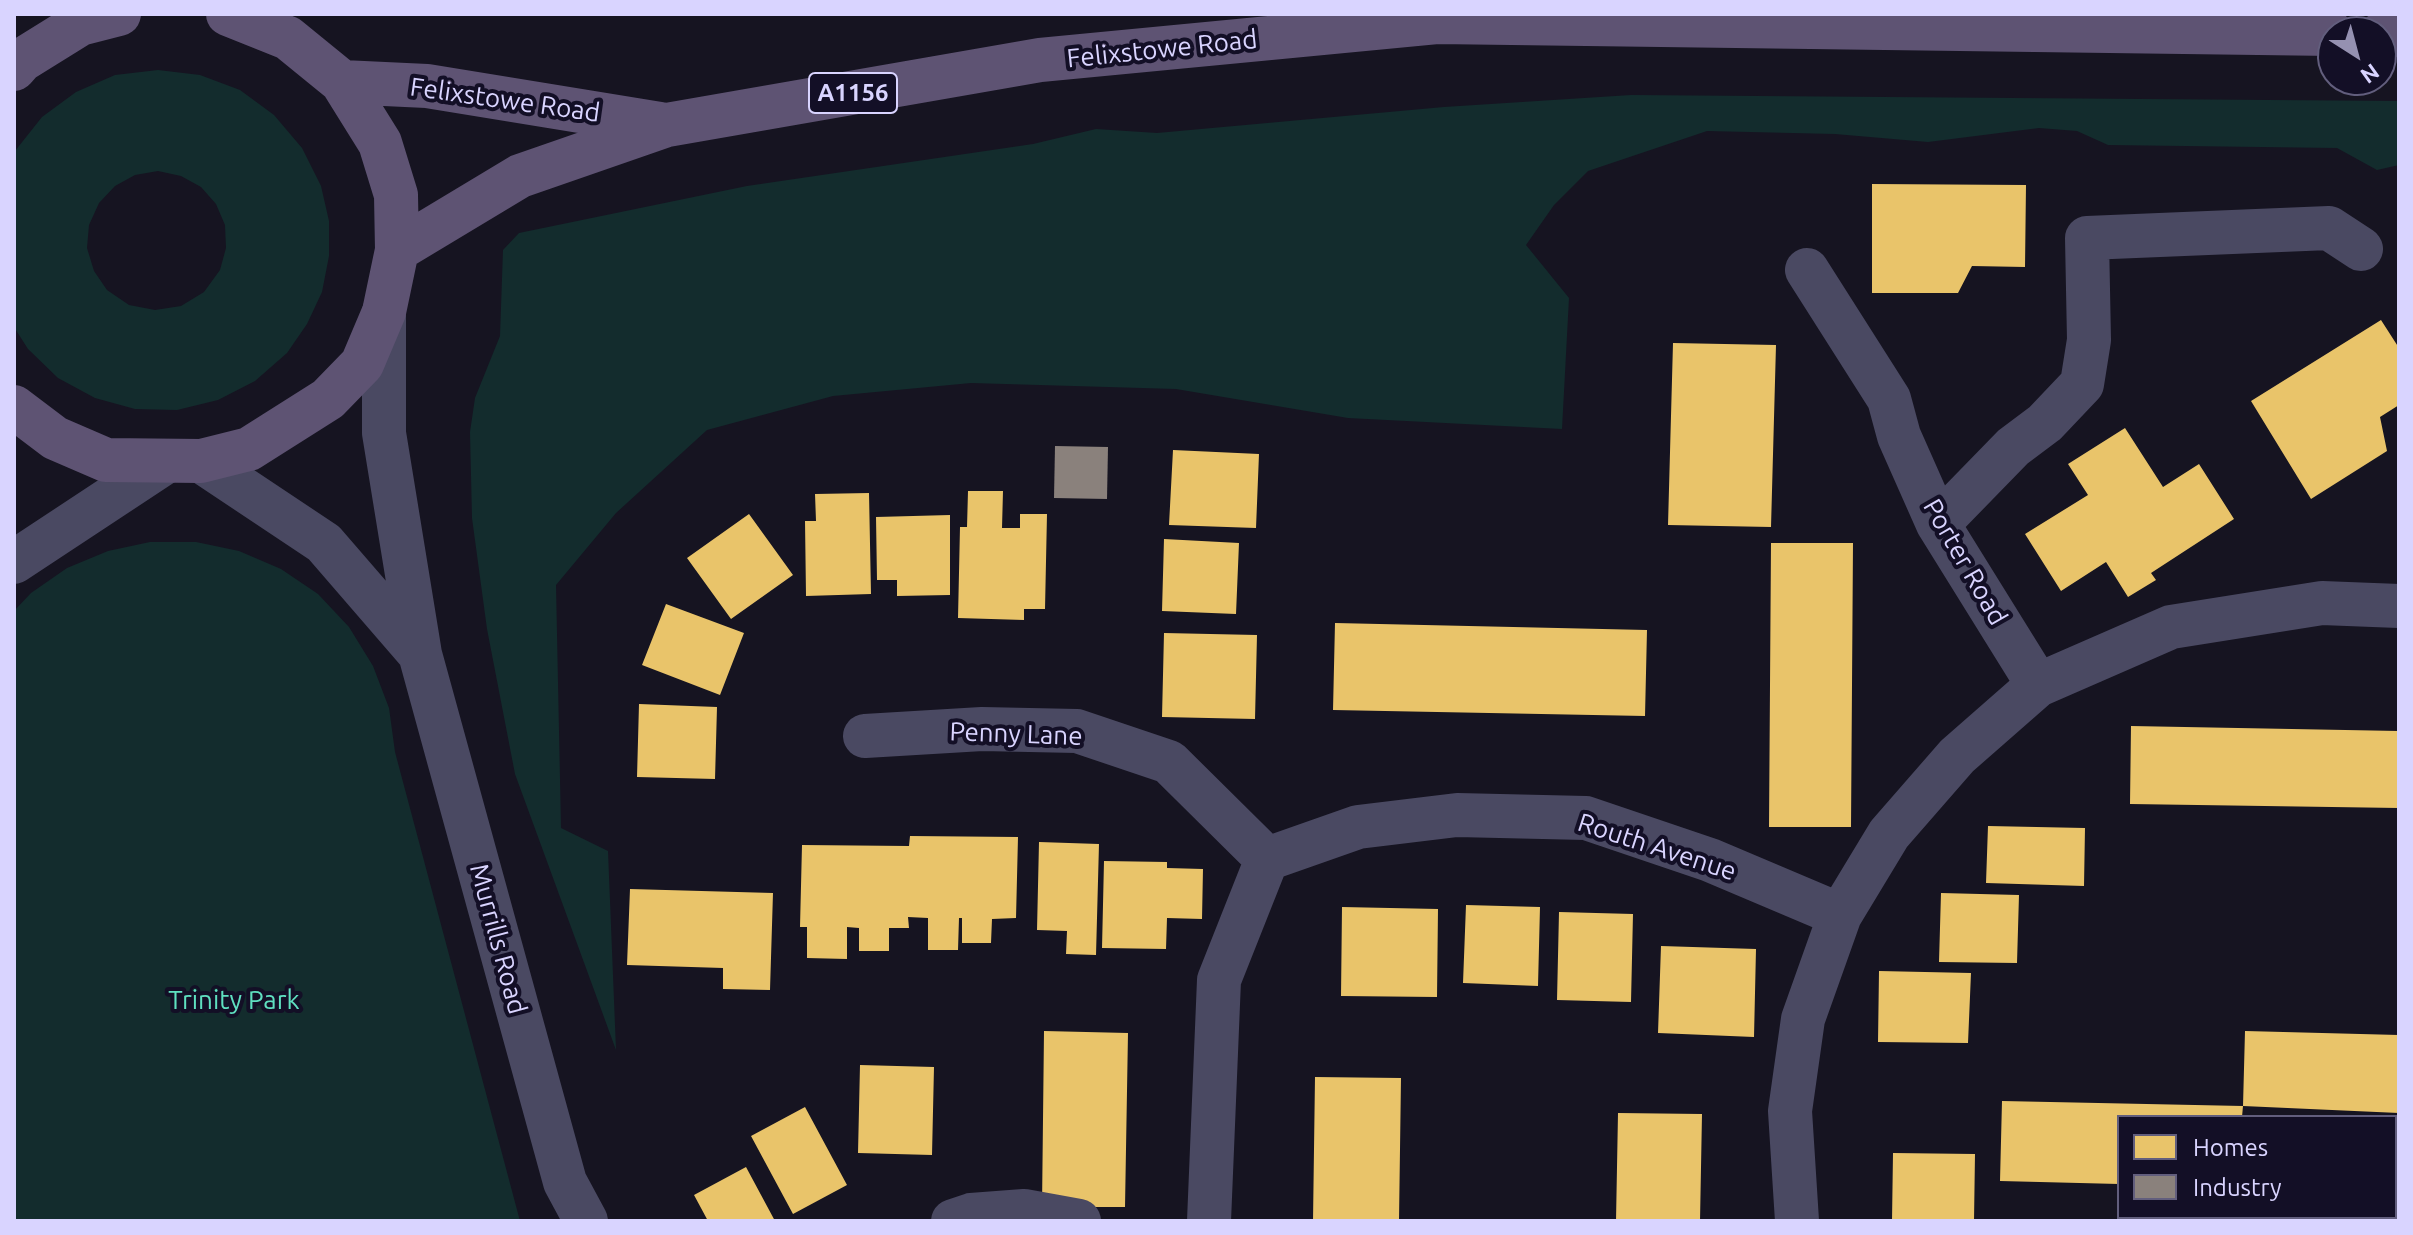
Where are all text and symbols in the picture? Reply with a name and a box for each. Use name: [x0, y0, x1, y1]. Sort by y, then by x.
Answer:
north arrow: [2317, 16, 2397, 96]
street label: Felixstowe Road: [1065, 23, 1259, 75]
text: N: [2356, 59, 2384, 89]
street label: Felixstowe Road: [408, 71, 602, 129]
road number: A1156: [809, 73, 897, 113]
street label: Porter Road: [1916, 493, 2014, 631]
street label: Penny Lane: [949, 716, 1083, 752]
street label: Routh Avenue: [1574, 807, 1740, 887]
street label: Murrills Road: [463, 860, 533, 1018]
park label: Trinity Park: [168, 984, 300, 1016]
legend: [2117, 1115, 2397, 1219]
text: Homes: [2193, 1134, 2268, 1161]
text: Industry: [2193, 1174, 2282, 1201]

